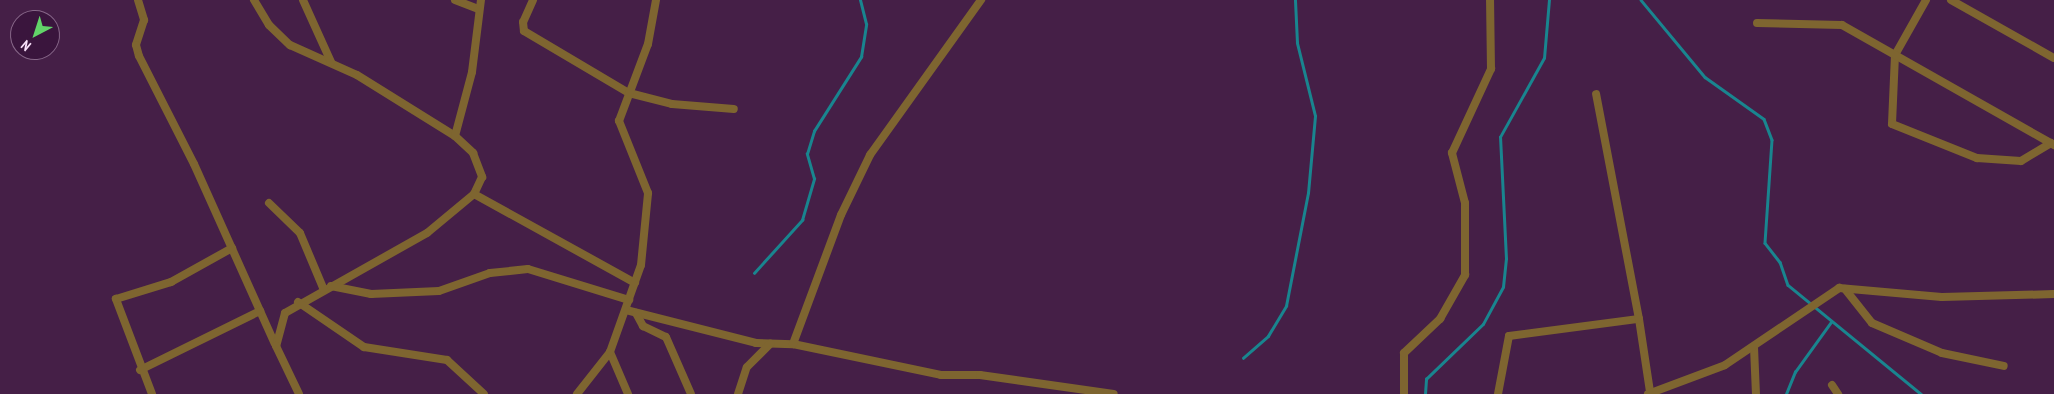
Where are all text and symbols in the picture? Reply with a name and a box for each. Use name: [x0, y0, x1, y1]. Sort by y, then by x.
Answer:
north arrow: [10, 10, 60, 60]
text: N: [17, 36, 35, 55]

